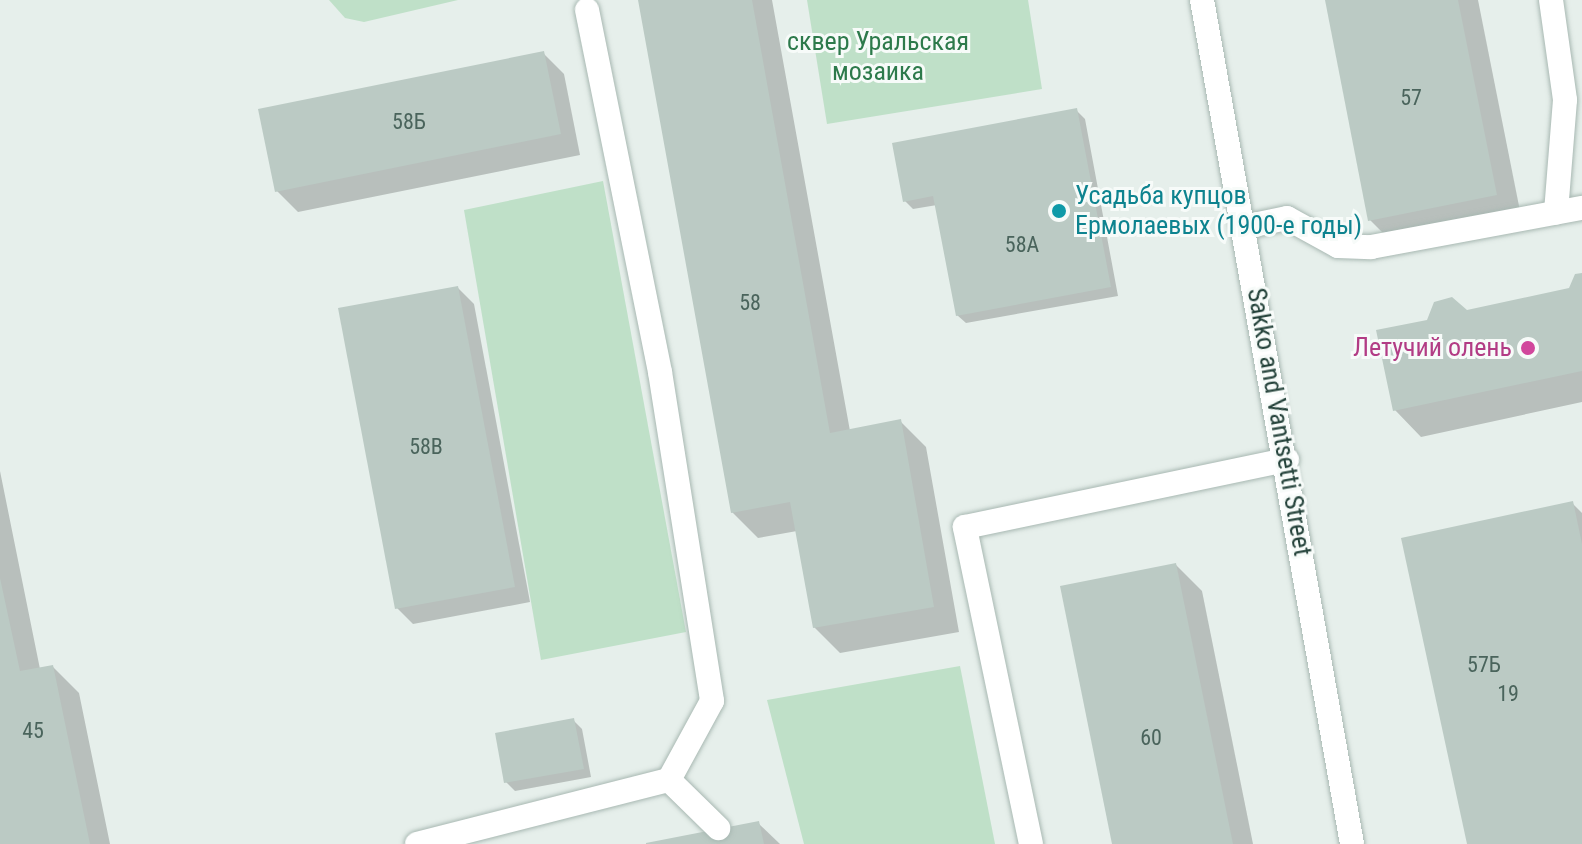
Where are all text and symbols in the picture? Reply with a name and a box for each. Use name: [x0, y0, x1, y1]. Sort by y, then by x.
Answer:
park label: сквер Уральская мозаика: [787, 26, 969, 88]
house number: 57: [1400, 85, 1422, 111]
house number: 58Б: [392, 109, 426, 135]
place label: Усадьба купцов Ермолаевых (1900-е годы): [1075, 180, 1362, 242]
marker: Усадьба купцов Ермолаевых (1900-е годы): [1050, 202, 1068, 220]
house number: 58А: [1005, 232, 1039, 258]
street label: Sakko and Vantsetti Street: [1240, 286, 1318, 558]
house number: 58: [739, 290, 761, 316]
place label: Летучий олень: [1353, 332, 1512, 364]
marker: Летучий олень: [1519, 339, 1537, 357]
house number: 58В: [409, 434, 443, 460]
house number: 57Б: [1467, 652, 1501, 678]
house number: 19: [1497, 681, 1519, 707]
house number: 45: [22, 718, 44, 744]
house number: 60: [1140, 725, 1162, 751]

